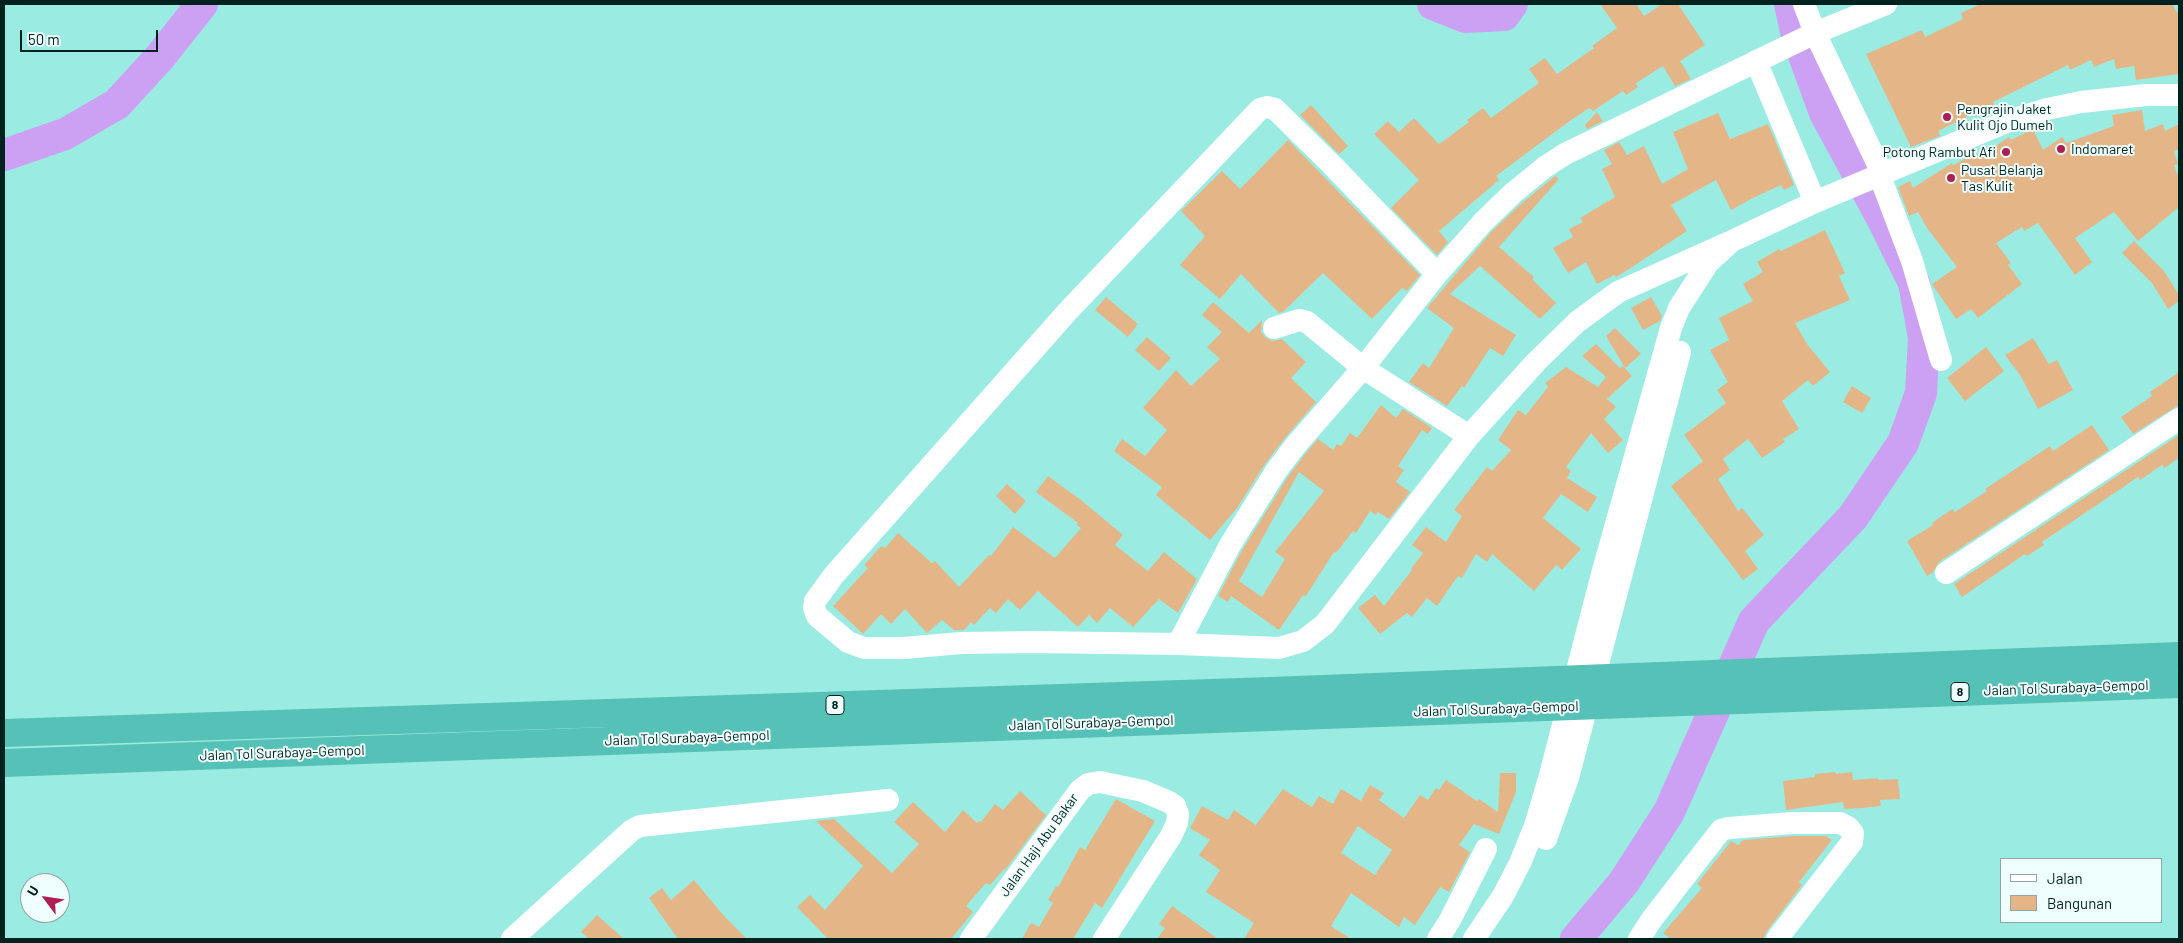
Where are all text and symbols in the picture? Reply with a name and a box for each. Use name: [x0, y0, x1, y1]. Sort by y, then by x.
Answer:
scale bar: [22, 20, 160, 52]
text: 50 m: [28, 30, 60, 48]
place label: Pengrajin Jaket Kulit Ojo Dumeh: [1957, 101, 2053, 134]
marker: Pengrajin Jaket Kulit Ojo Dumeh: [1941, 111, 1953, 123]
place label: Indomaret: [2071, 141, 2134, 157]
marker: Indomaret: [2055, 143, 2067, 155]
place label: Potong Rambut Afi: [1883, 144, 1996, 160]
marker: Potong Rambut Afi: [2000, 146, 2012, 158]
place label: Pusat Belanja Tas Kulit: [1961, 162, 2043, 194]
marker: Pusat Belanja Tas Kulit: [1945, 172, 1957, 184]
street label: Jalan Tol Surabaya–Gempol: [1983, 677, 2149, 699]
road number: 8: [1951, 682, 1969, 702]
road number: 8: [826, 696, 844, 714]
street label: Jalan Tol Surabaya–Gempol: [1413, 698, 1579, 720]
street label: Jalan Tol Surabaya–Gempol: [1008, 712, 1174, 734]
street label: Jalan Tol Surabaya–Gempol: [604, 727, 770, 749]
street label: Jalan Tol Surabaya–Gempol: [199, 742, 365, 764]
street label: Jalan Haji Abu Bakar: [996, 790, 1082, 900]
legend: [2000, 858, 2163, 923]
text: Jalan: [2047, 869, 2083, 887]
north arrow: [20, 873, 70, 923]
text: U: [23, 882, 42, 899]
text: Bangunan: [2047, 894, 2112, 912]

